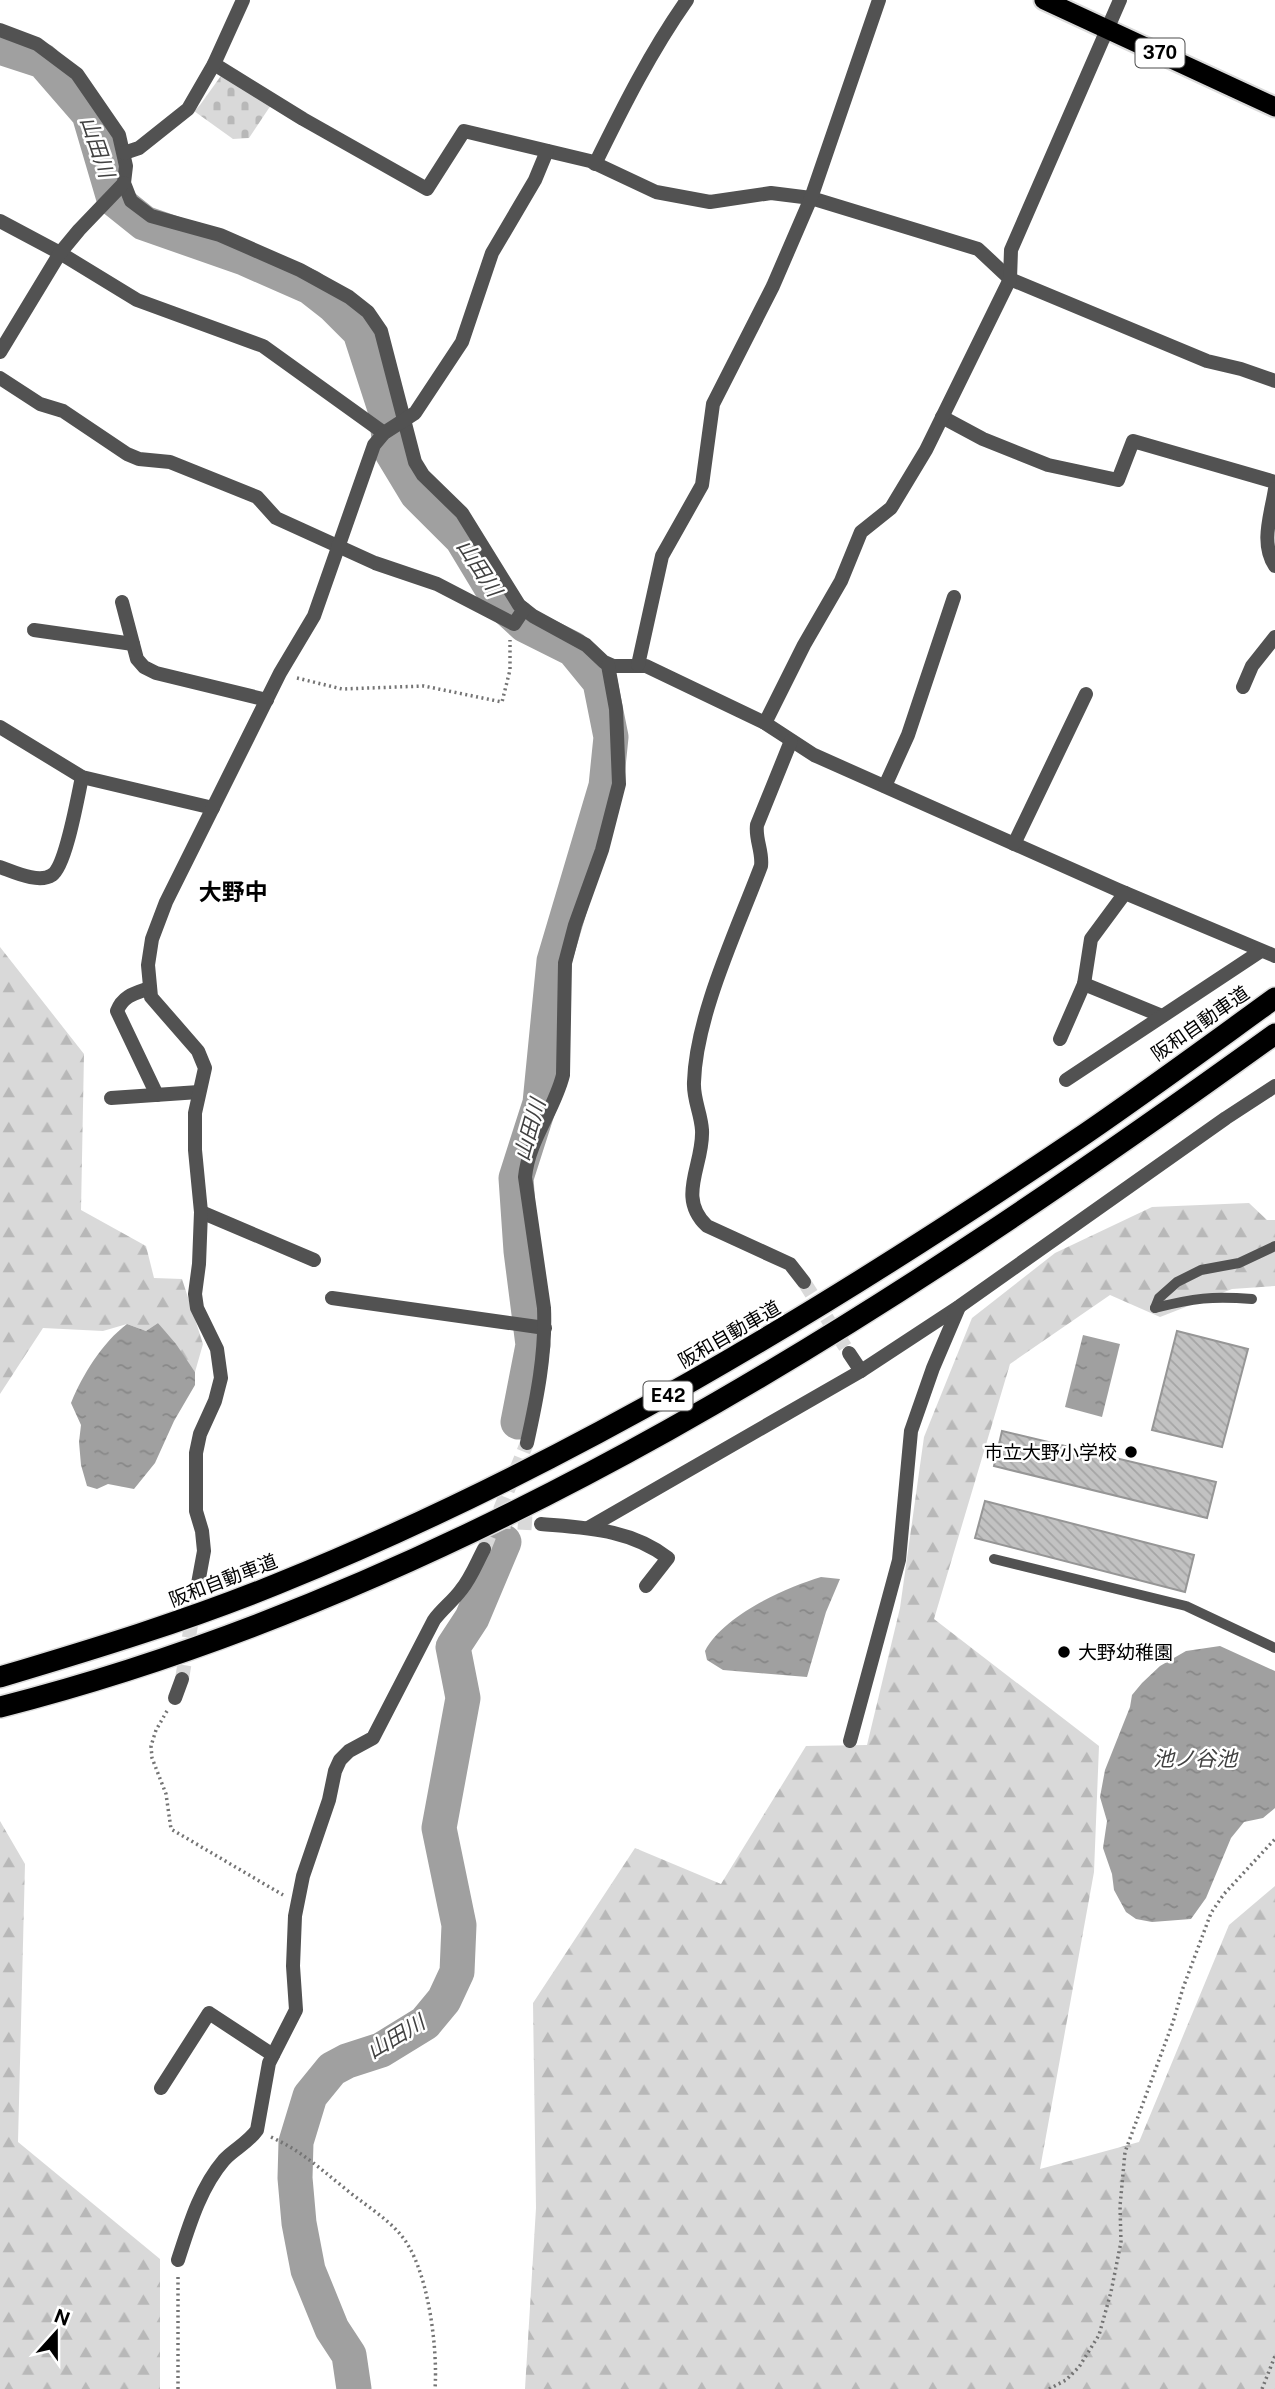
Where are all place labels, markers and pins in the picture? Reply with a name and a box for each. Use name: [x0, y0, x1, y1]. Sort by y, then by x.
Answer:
place label: 市立大野小学校: [984, 1441, 1117, 1463]
marker: 市立大野小学校: [1123, 1444, 1139, 1460]
place label: 大野幼稚園: [1078, 1641, 1173, 1663]
marker: 大野幼稚園: [1056, 1644, 1072, 1660]

